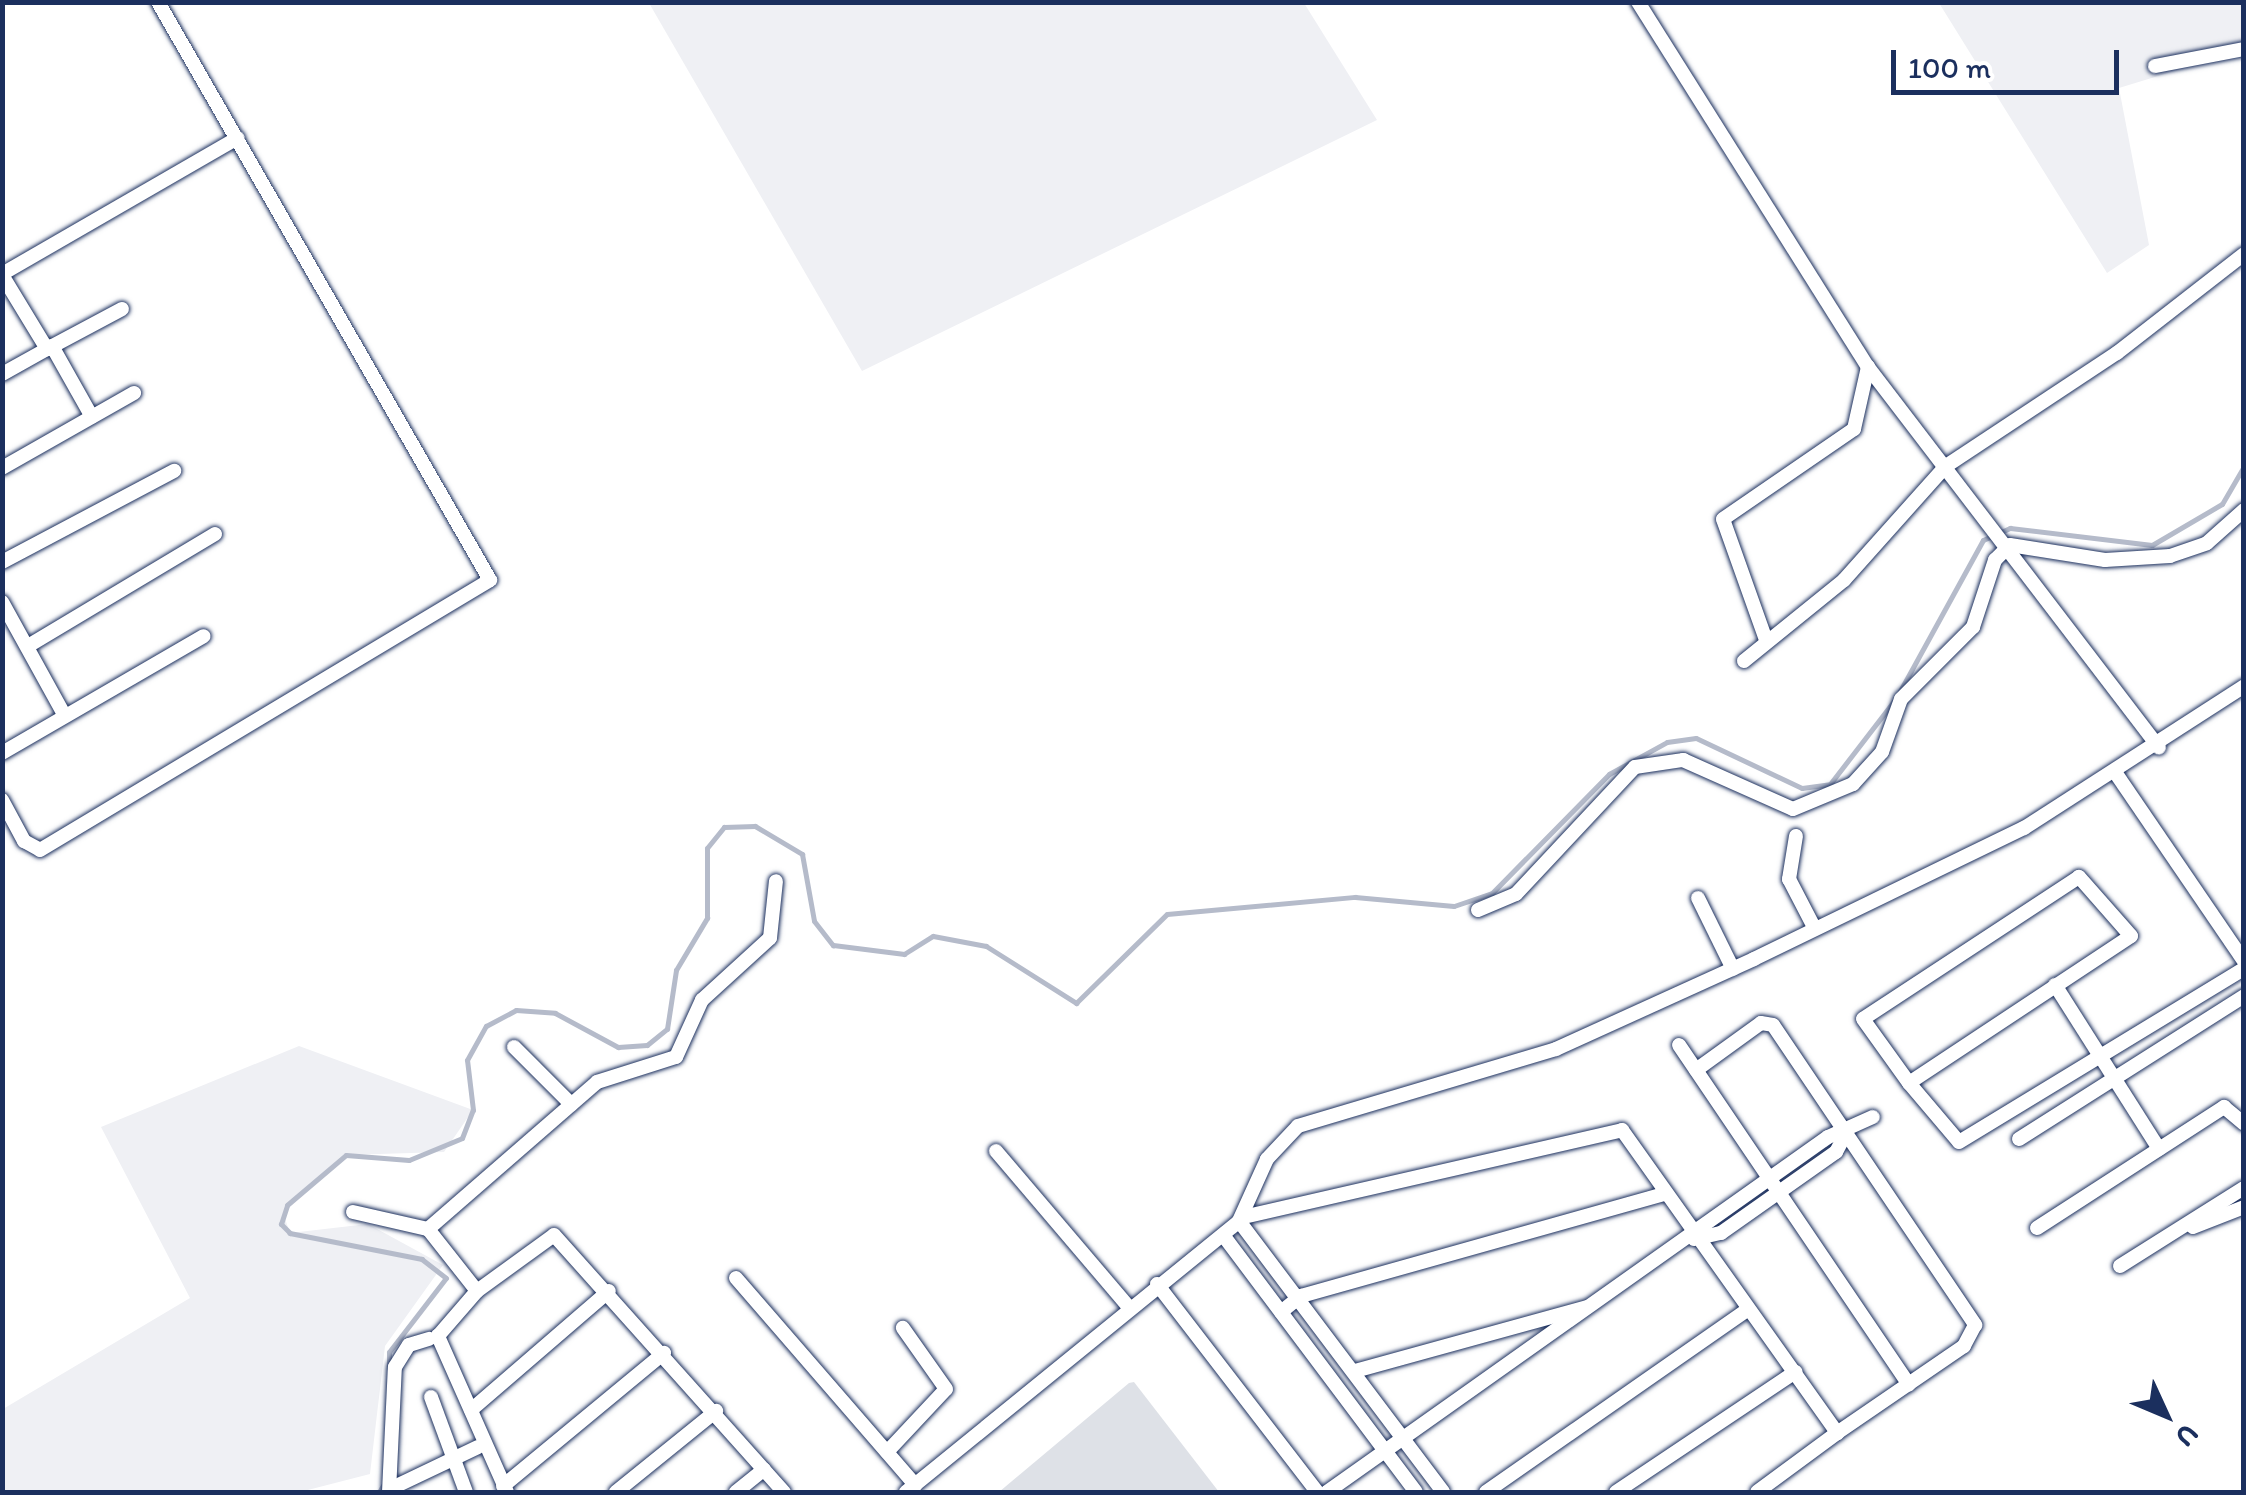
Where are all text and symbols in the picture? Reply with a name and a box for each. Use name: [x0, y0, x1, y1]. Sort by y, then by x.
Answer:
scale bar: [1896, 30, 2124, 92]
text: 100 m: [1908, 49, 1991, 86]
north arrow: [2116, 1365, 2216, 1465]
text: U: [2169, 1417, 2206, 1454]

